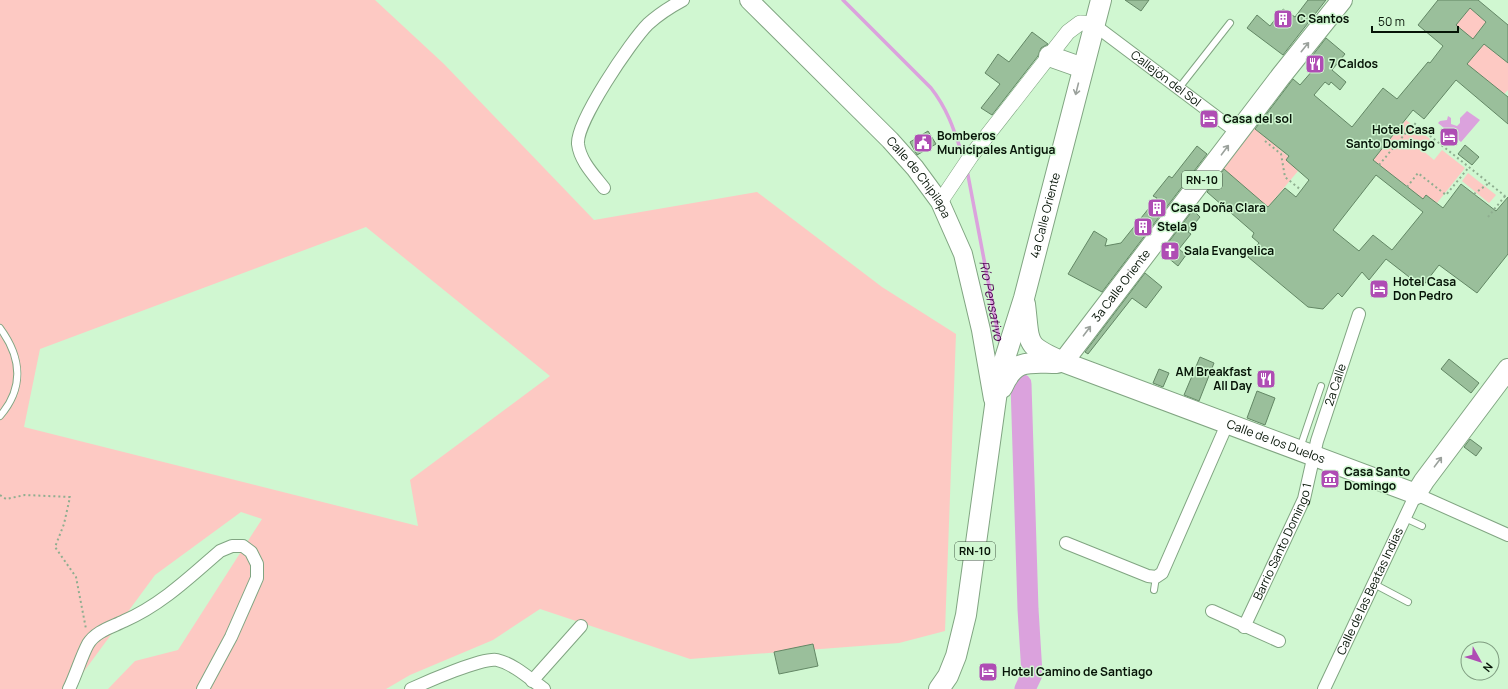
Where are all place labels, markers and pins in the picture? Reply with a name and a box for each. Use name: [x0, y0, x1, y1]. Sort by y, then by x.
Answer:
building icon: C Santos: [1272, 8, 1294, 30]
place label: C Santos: [1297, 10, 1350, 27]
restaurant icon: 7 Caldos: [1304, 53, 1326, 75]
place label: 7 Caldos: [1329, 55, 1379, 72]
hotel icon: Casa del sol: [1198, 108, 1220, 130]
place label: Casa del sol: [1223, 110, 1292, 127]
place label: Hotel Casa Santo Domingo: [1346, 121, 1435, 152]
hotel icon: Hotel Casa Santo Domingo: [1438, 126, 1460, 148]
place label: Bomberos Municipales Antigua: [937, 127, 1056, 158]
public building icon: Bomberos Municipales Antigua: [912, 132, 934, 154]
building icon: Casa Doña Clara: [1146, 197, 1168, 219]
place label: Casa Doña Clara: [1171, 199, 1266, 216]
building icon: Stela 9: [1132, 216, 1154, 238]
place label: Stela 9: [1157, 218, 1197, 235]
church icon: Sala Evangelica: [1159, 240, 1181, 262]
place label: Sala Evangelica: [1184, 242, 1274, 259]
place label: Hotel Casa Don Pedro: [1393, 273, 1456, 304]
hotel icon: Hotel Casa Don Pedro: [1368, 278, 1390, 300]
place label: AM Breakfast All Day: [1176, 363, 1252, 394]
restaurant icon: AM Breakfast All Day: [1255, 368, 1277, 390]
place label: Casa Santo Domingo: [1344, 463, 1410, 494]
museum icon: Casa Santo Domingo: [1319, 468, 1341, 490]
hotel icon: Hotel Camino de Santiago: [977, 661, 999, 683]
place label: Hotel Camino de Santiago: [1002, 663, 1153, 680]

